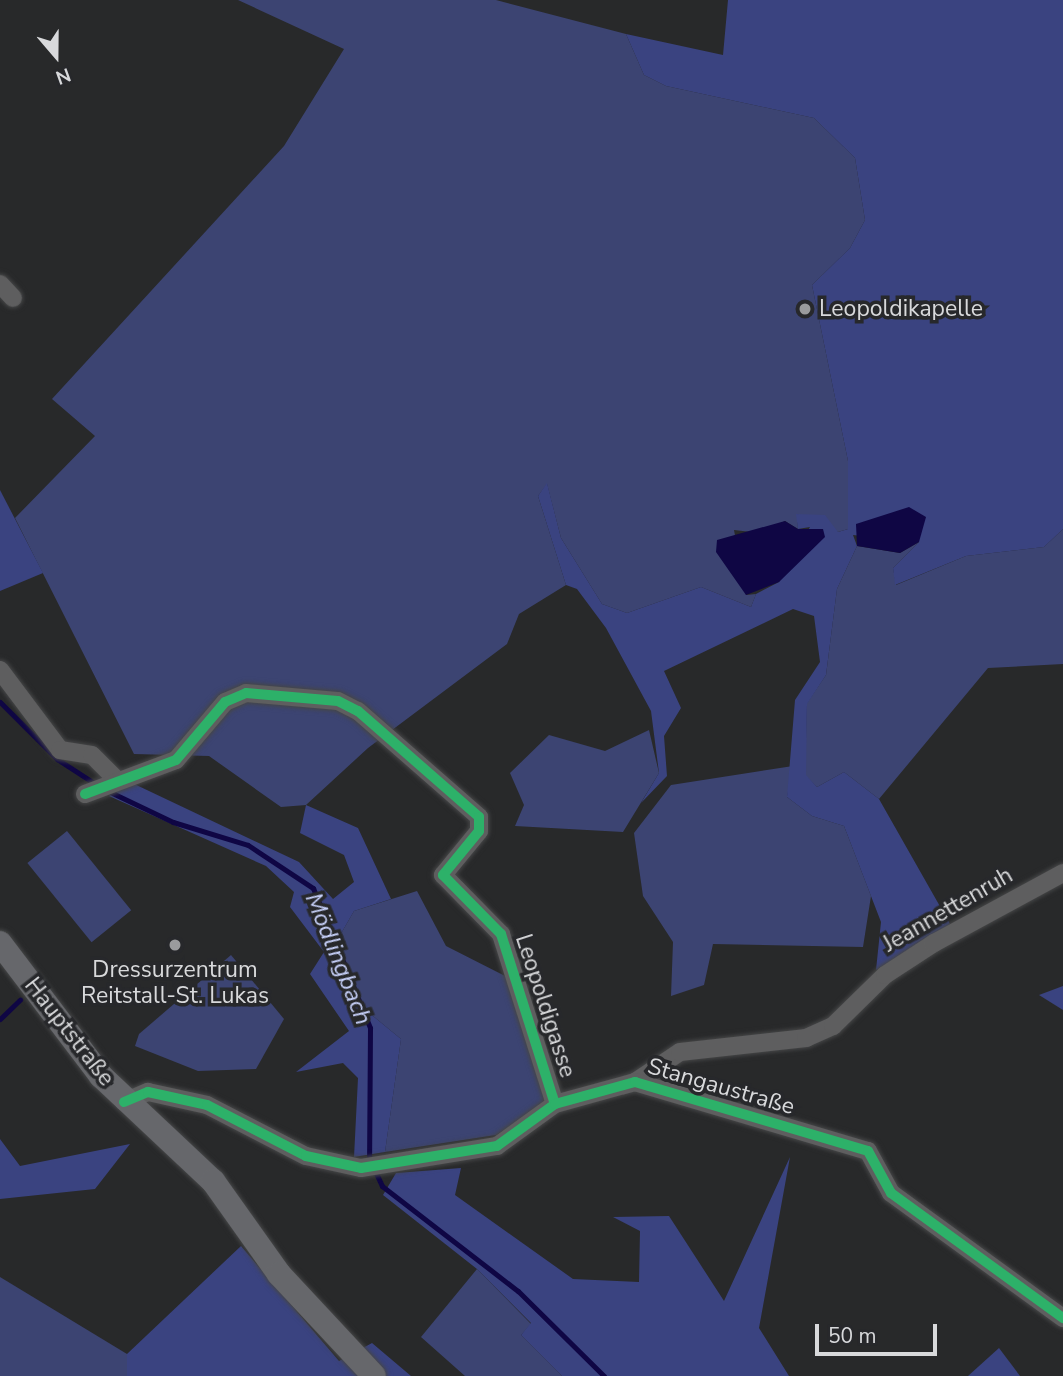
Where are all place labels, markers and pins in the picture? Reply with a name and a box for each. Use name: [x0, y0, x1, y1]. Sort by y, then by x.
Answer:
place label: Leopoldikapelle: [819, 295, 983, 323]
marker: Leopoldikapelle: [797, 301, 813, 317]
marker: Dressurzentrum Reitstall-St. Lukas: [167, 937, 183, 953]
place label: Dressurzentrum Reitstall-St. Lukas: [81, 956, 269, 1010]

